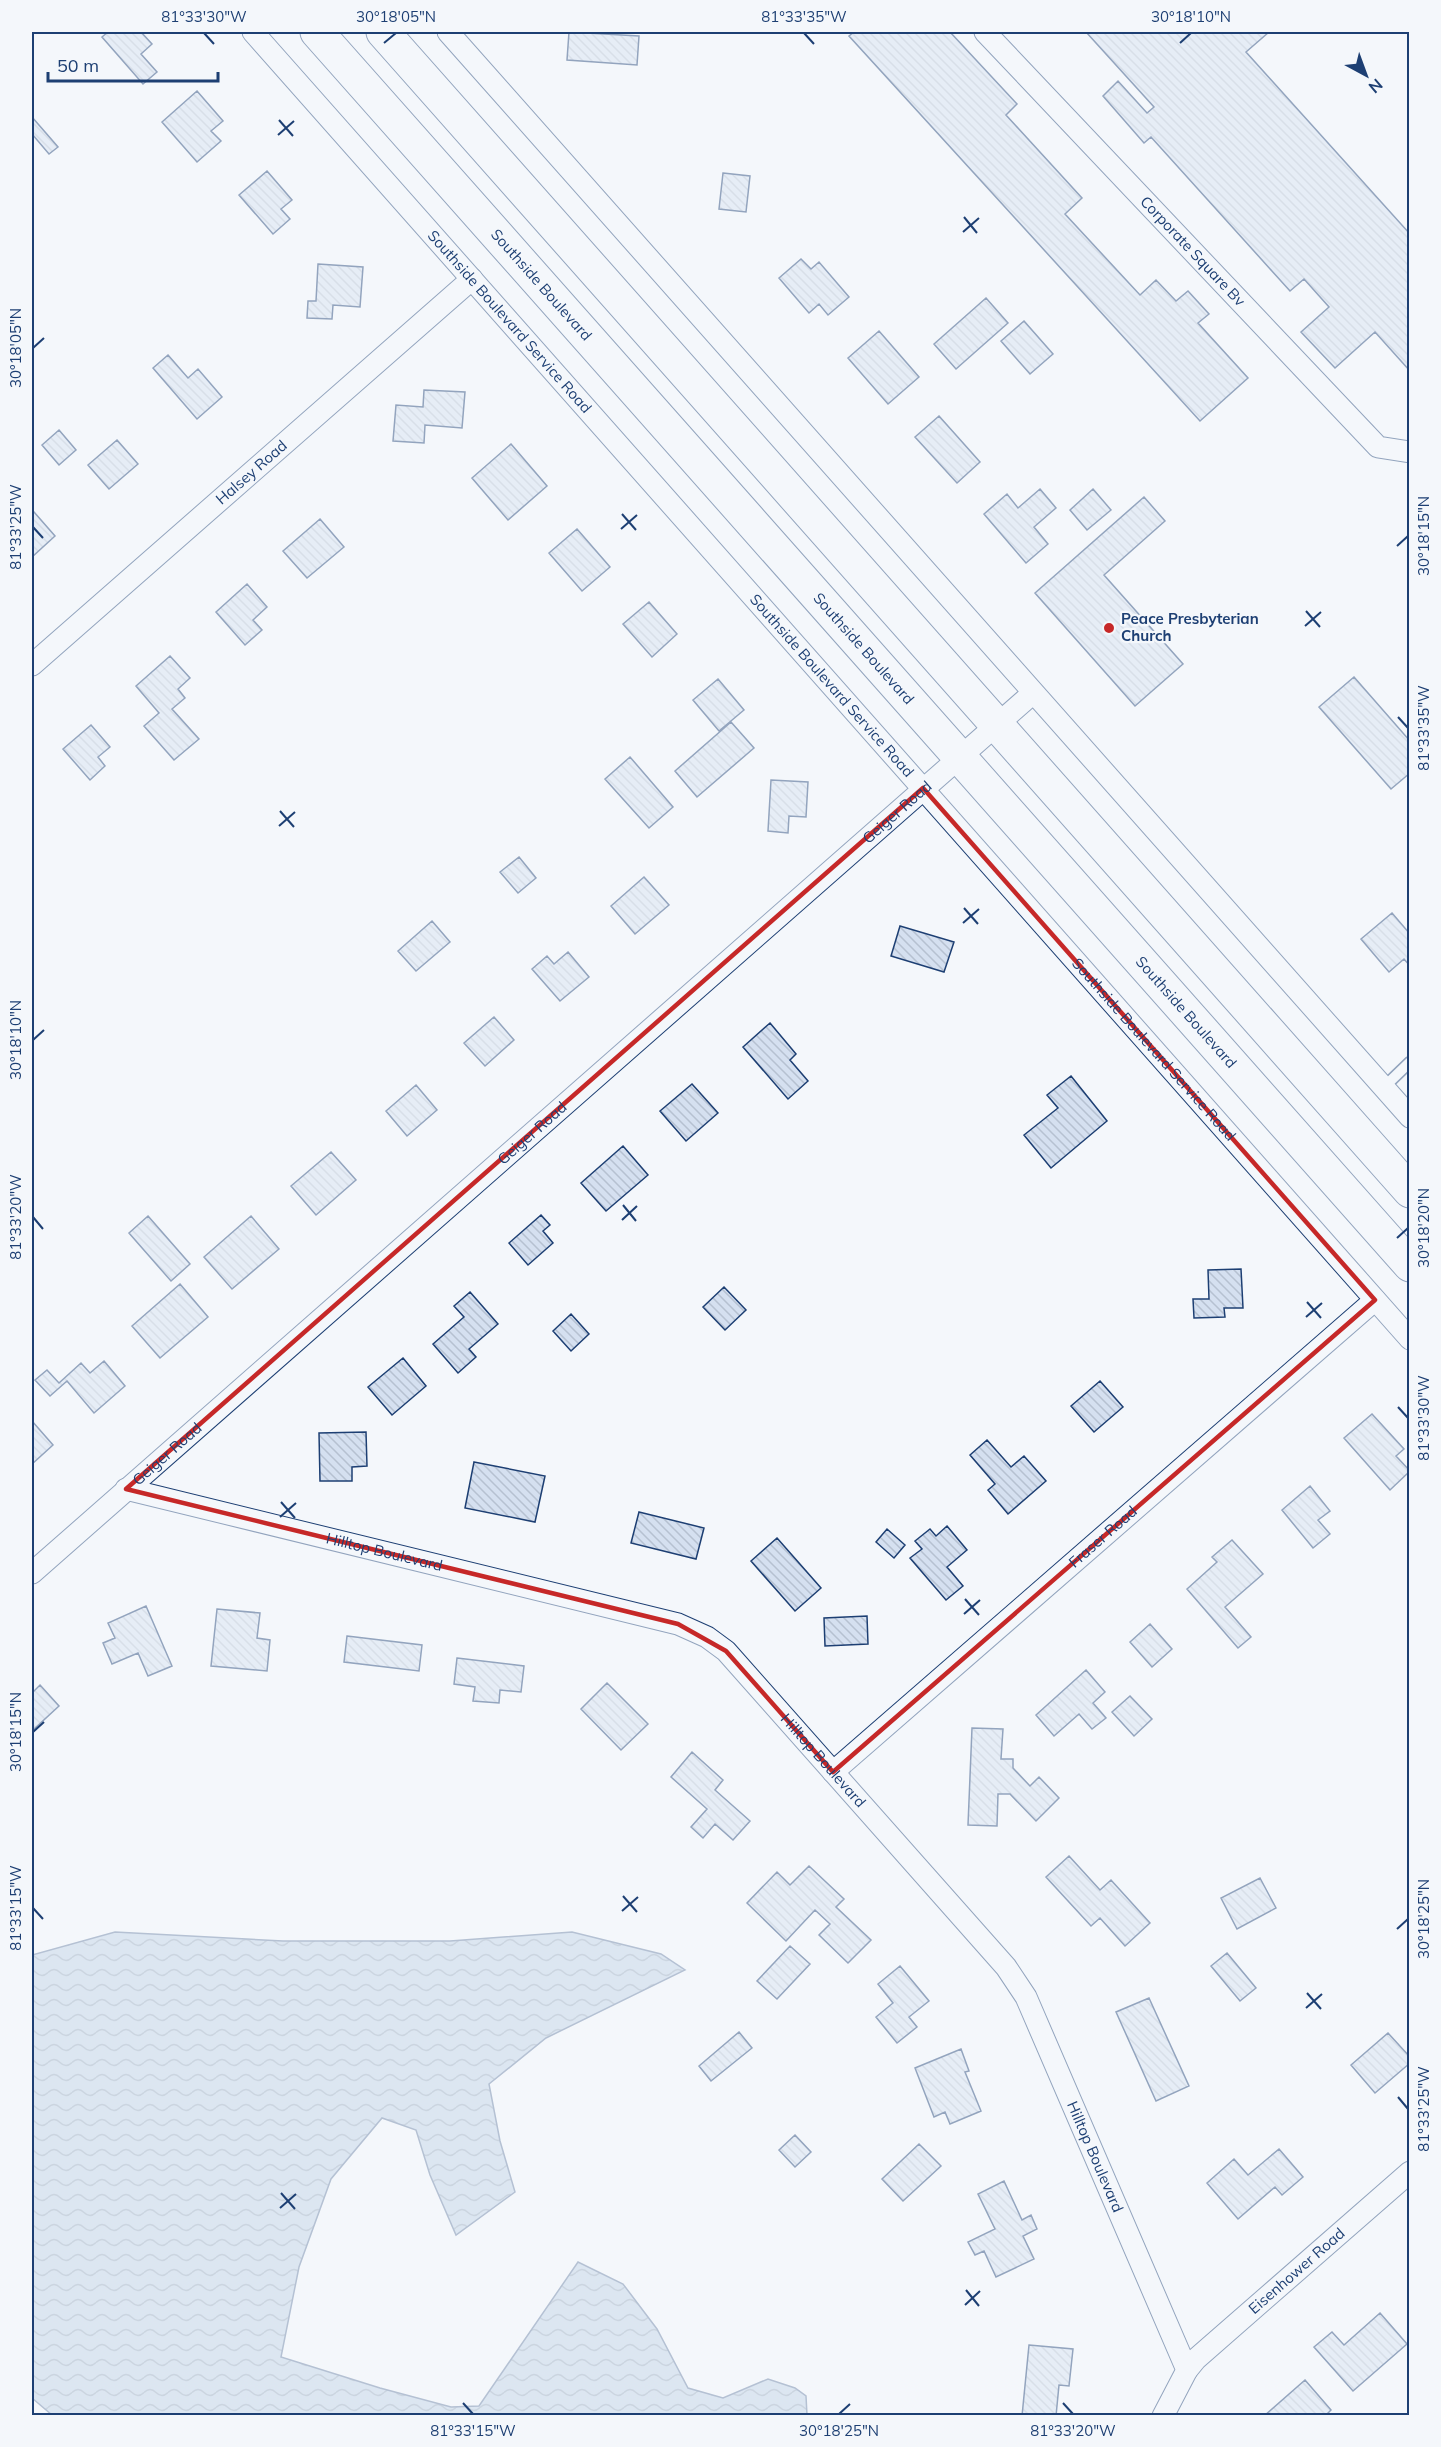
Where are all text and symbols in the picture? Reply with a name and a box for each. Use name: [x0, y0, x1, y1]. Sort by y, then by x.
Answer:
text: 81°33'30"W: [161, 7, 247, 26]
text: 30°18'05"N: [356, 7, 436, 26]
text: 81°33'35"W: [761, 7, 847, 26]
text: 30°18'10"N: [1151, 7, 1231, 26]
scale bar: [48, 45, 218, 83]
north arrow: [1336, 45, 1396, 105]
text: 50 m: [57, 54, 99, 77]
text: N: [1365, 75, 1387, 98]
street label: Corporate Square Bv: [1136, 192, 1250, 310]
street label: Southside Boulevard: [487, 225, 596, 344]
street label: Southside Boulevard Service Road: [424, 226, 596, 417]
text: 30°18'05"N: [6, 308, 25, 388]
street label: Halsey Road: [212, 436, 291, 508]
text: 81°33'25"W: [6, 484, 25, 570]
text: 30°18'15"N: [1414, 496, 1433, 576]
street label: Southside Boulevard: [809, 588, 919, 708]
street label: Southside Boulevard Service Road: [746, 590, 918, 781]
place label: Peace Presbyterian Church: [1121, 609, 1259, 645]
marker: Peace Presbyterian Church: [1102, 621, 1116, 635]
text: 81°33'35"W: [1414, 685, 1433, 771]
street label: Geiger Road: [858, 776, 935, 848]
street label: Southside Boulevard: [1132, 952, 1241, 1072]
street label: Southside Boulevard Service Road: [1068, 954, 1240, 1145]
text: 30°18'10"N: [6, 1000, 25, 1080]
street label: Geiger Road: [493, 1097, 570, 1168]
text: 81°33'20"W: [6, 1174, 25, 1260]
text: 30°18'20"N: [1414, 1188, 1433, 1268]
text: 81°33'30"W: [1414, 1375, 1433, 1461]
street label: Geiger Road: [128, 1418, 205, 1489]
street label: Fraser Road: [1065, 1502, 1141, 1571]
street label: Hilltop Boulevard: [324, 1528, 445, 1575]
text: 30°18'15"N: [6, 1692, 25, 1772]
street label: Hilltop Boulevard: [777, 1709, 870, 1811]
text: 81°33'15"W: [6, 1865, 25, 1951]
text: 30°18'25"N: [1414, 1879, 1433, 1959]
text: 81°33'25"W: [1414, 2066, 1433, 2152]
street label: Hilltop Boulevard: [1063, 2098, 1128, 2215]
street label: Eisenhower Road: [1244, 2223, 1348, 2318]
text: 81°33'15"W: [430, 2421, 516, 2440]
text: 30°18'25"N: [799, 2421, 879, 2440]
text: 81°33'20"W: [1030, 2421, 1116, 2440]

